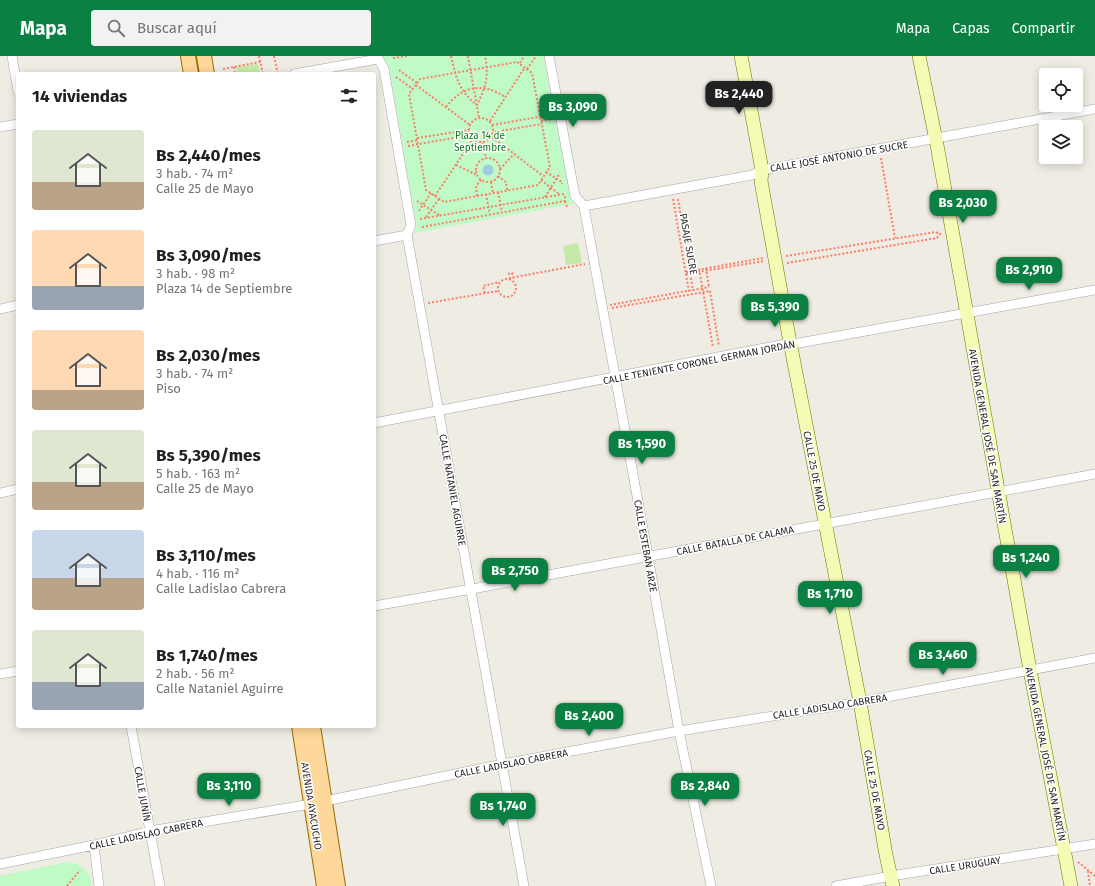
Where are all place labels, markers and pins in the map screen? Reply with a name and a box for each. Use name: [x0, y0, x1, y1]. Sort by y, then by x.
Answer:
pin: Bs 2,440: [698, 81, 780, 115]
pin: Bs 3,090: [532, 94, 614, 128]
pin: Bs 2,030: [922, 190, 1004, 224]
pin: Bs 2,910: [988, 257, 1070, 291]
pin: Bs 5,390: [734, 294, 816, 328]
pin: Bs 1,590: [601, 431, 683, 465]
pin: Bs 1,240: [985, 545, 1067, 579]
pin: Bs 2,750: [474, 558, 556, 592]
pin: Bs 1,710: [789, 581, 871, 615]
pin: Bs 3,460: [902, 642, 984, 676]
pin: Bs 2,400: [548, 703, 630, 737]
pin: Bs 3,110: [188, 773, 270, 807]
pin: Bs 2,840: [664, 773, 746, 807]
pin: Bs 1,740: [462, 793, 544, 827]

